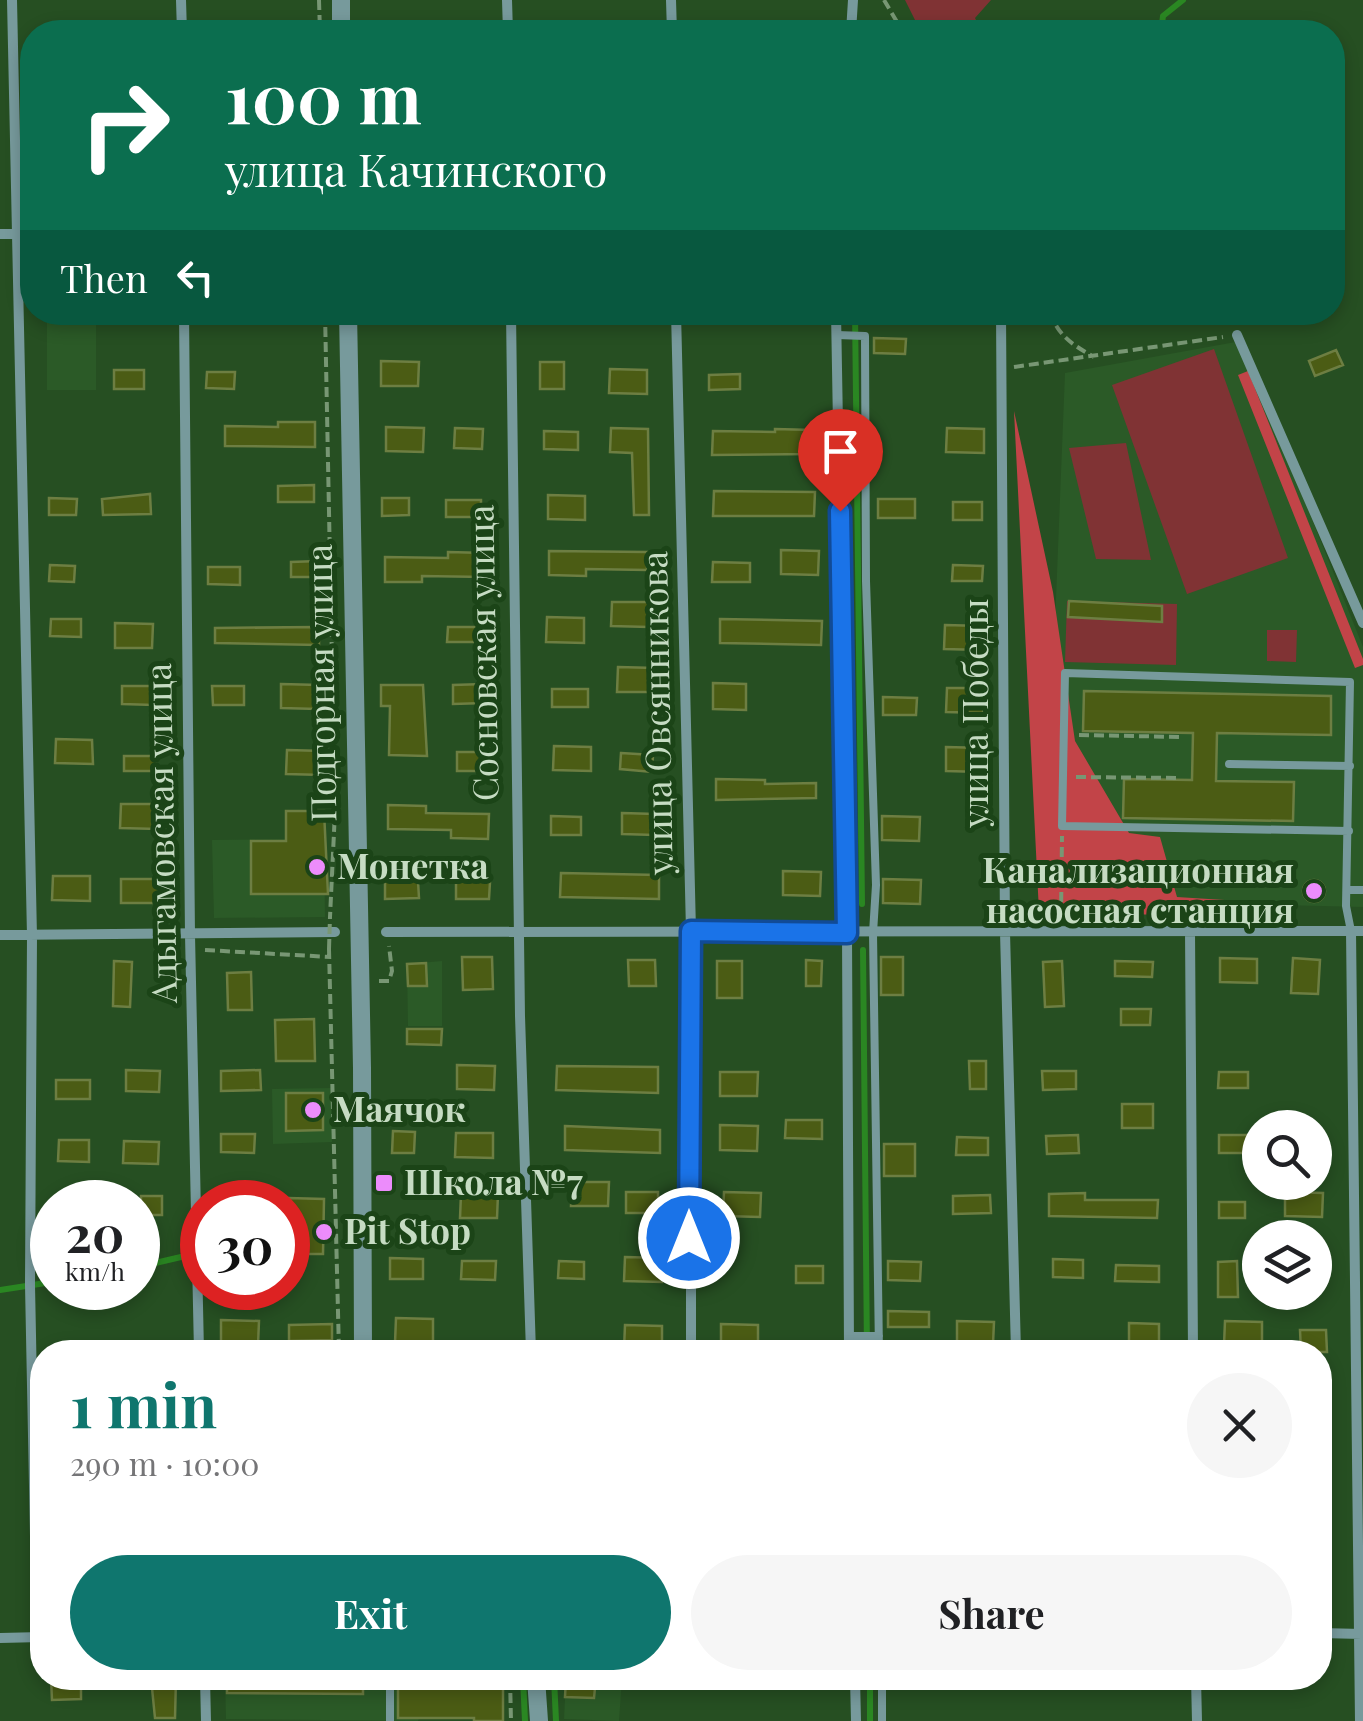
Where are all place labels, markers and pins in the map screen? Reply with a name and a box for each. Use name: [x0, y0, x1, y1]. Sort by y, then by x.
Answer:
pin: [798, 409, 883, 512]
place label: Монетка: [337, 841, 489, 888]
place label: Канализационная насосная станция: [982, 845, 1294, 932]
marker: Монетка: [306, 856, 328, 878]
marker: Канализационная насосная станция: [1303, 880, 1325, 902]
place label: Маячок: [333, 1084, 466, 1131]
marker: Маячок: [302, 1099, 324, 1121]
place label: Школа №7: [404, 1157, 583, 1204]
marker: Школа №7: [373, 1172, 395, 1194]
place label: Pit Stop: [344, 1206, 471, 1253]
marker: Pit Stop: [313, 1221, 335, 1243]

